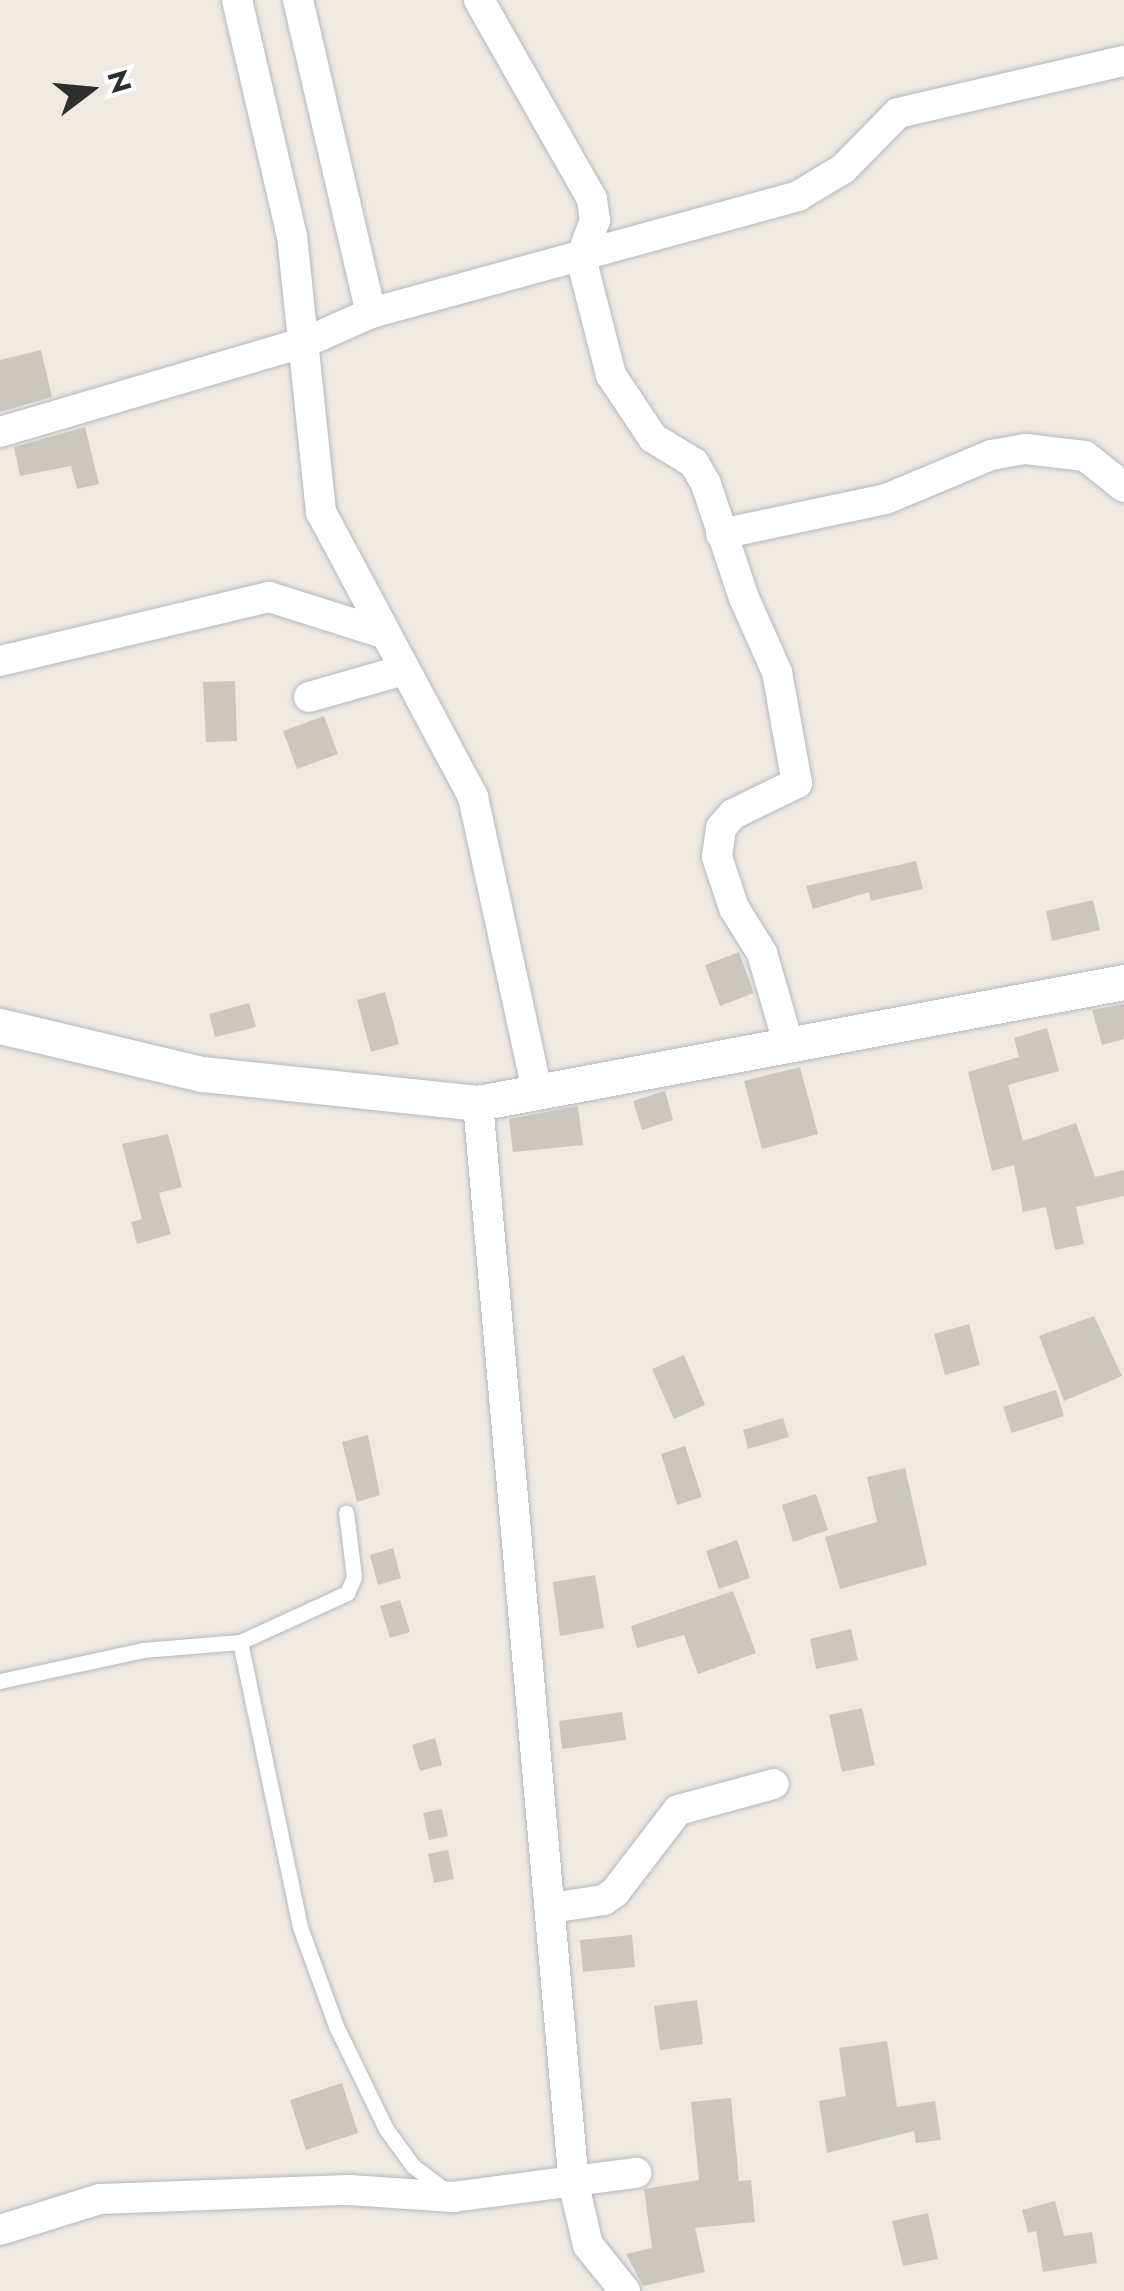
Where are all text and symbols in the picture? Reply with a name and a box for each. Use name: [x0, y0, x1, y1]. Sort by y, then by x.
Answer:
north arrow: [40, 40, 140, 140]
text: N: [97, 65, 142, 98]

